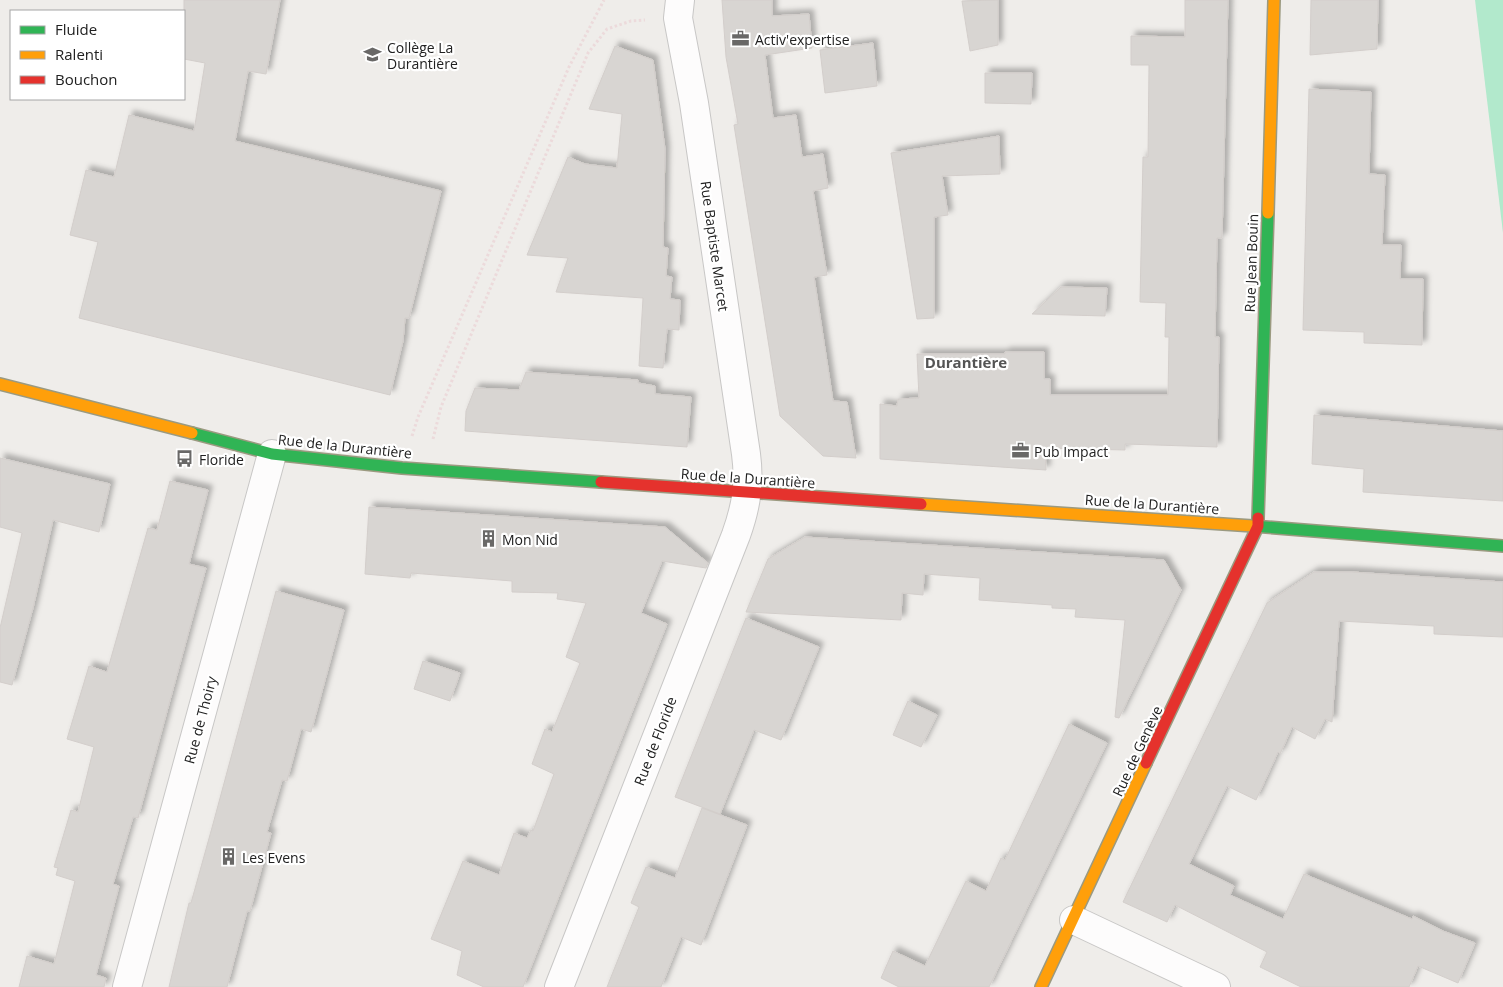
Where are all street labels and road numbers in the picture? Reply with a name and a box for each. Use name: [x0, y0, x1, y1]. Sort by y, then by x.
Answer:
street label: Rue Baptiste Marcet: [696, 180, 734, 312]
street label: Rue Jean Bouin: [1240, 213, 1262, 313]
street label: Rue de la Durantière: [277, 430, 413, 462]
street label: Rue de la Durantière: [680, 464, 816, 492]
street label: Rue de la Durantière: [1084, 490, 1220, 518]
street label: Rue de Thoiry: [179, 673, 221, 766]
street label: Rue de Floride: [629, 694, 681, 788]
street label: Rue de Genève: [1108, 702, 1166, 799]

